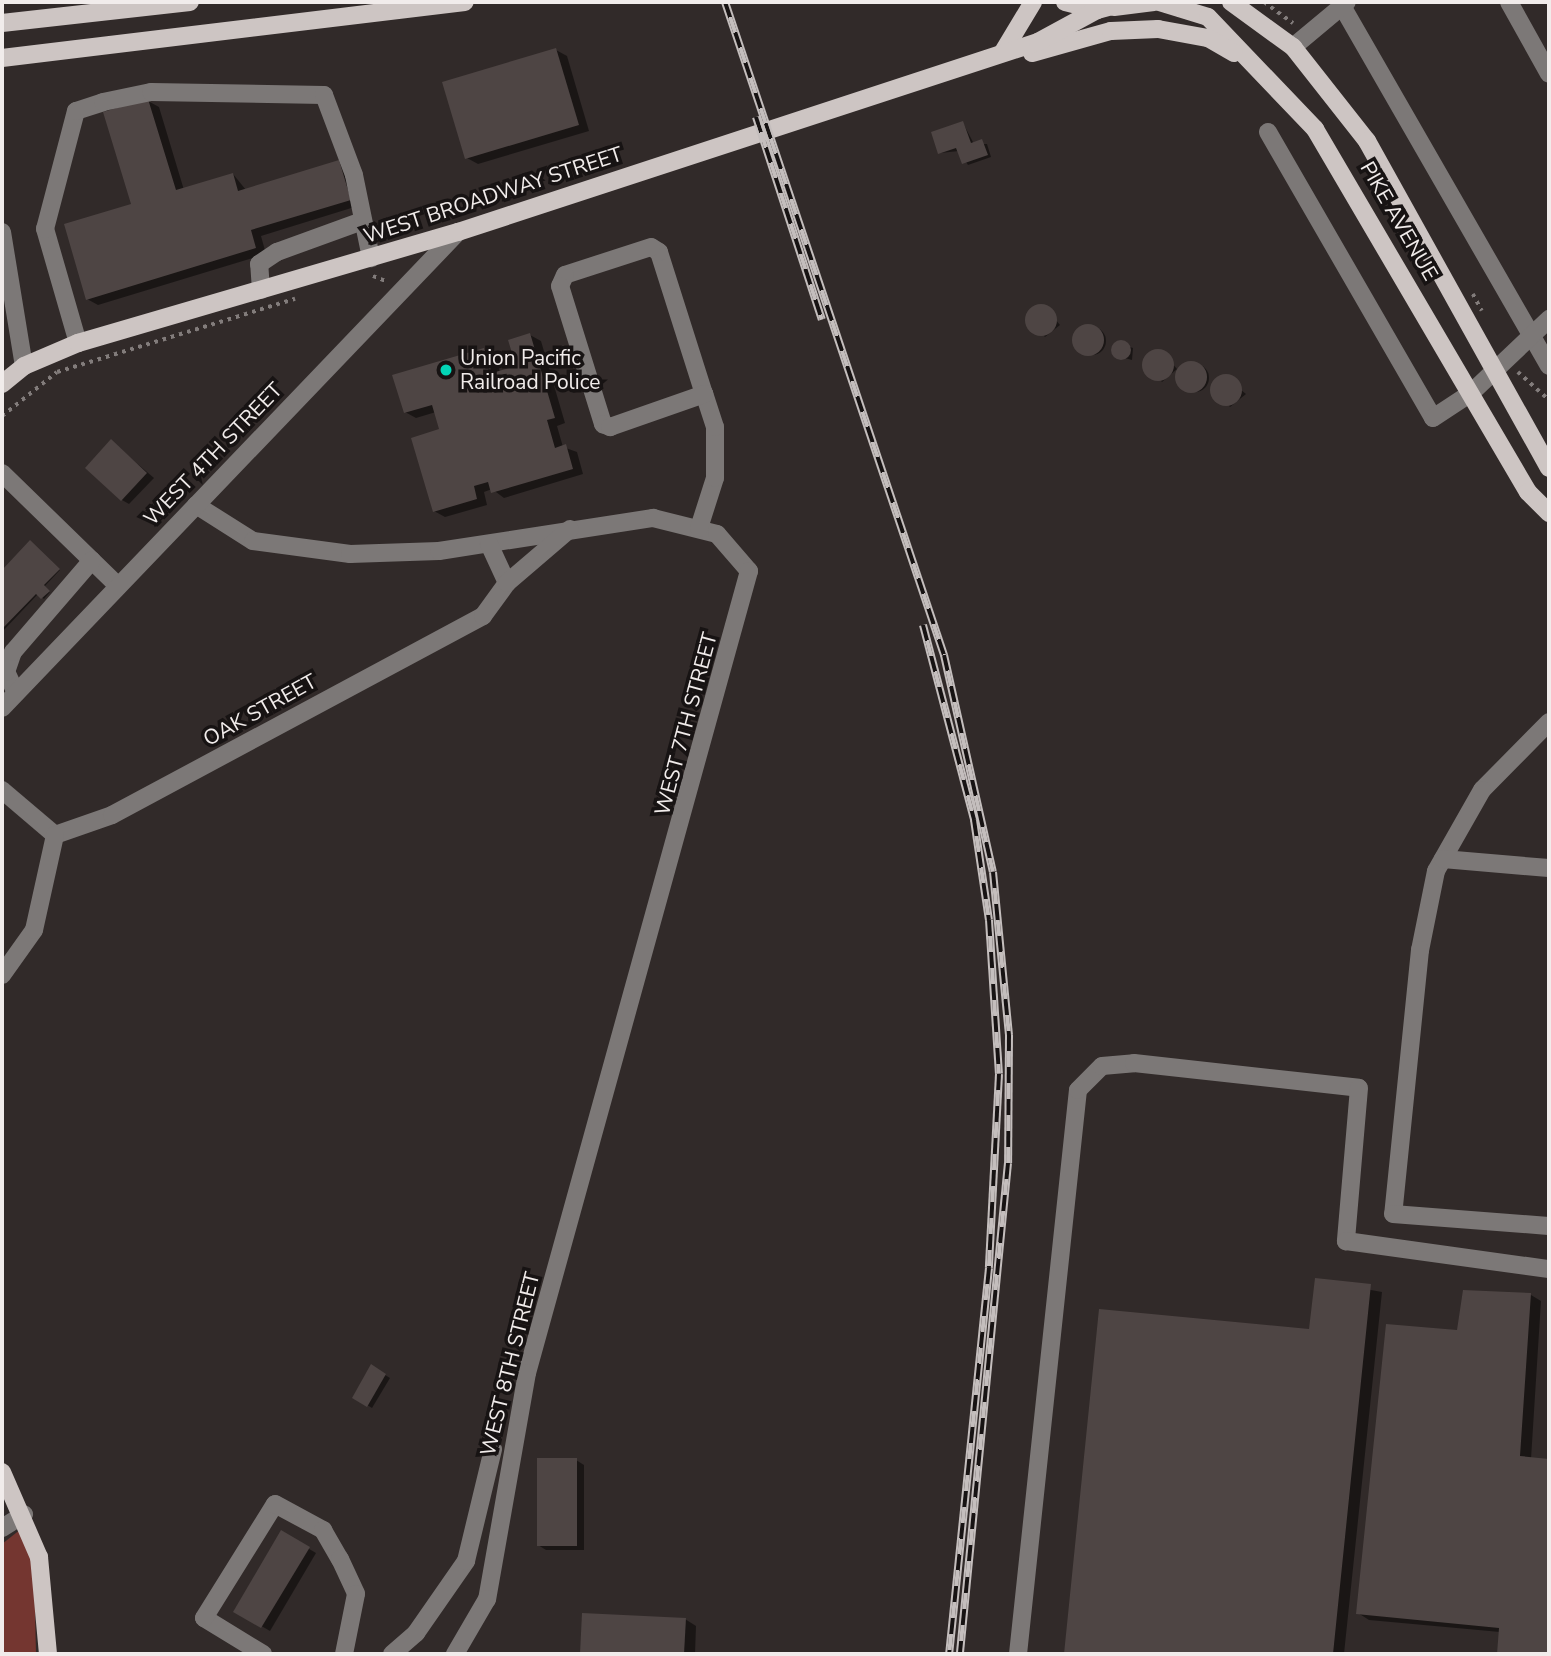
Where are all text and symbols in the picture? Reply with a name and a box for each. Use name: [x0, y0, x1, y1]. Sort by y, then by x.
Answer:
street label: WEST BROADWAY STREET: [361, 141, 625, 249]
street label: PIKE AVENUE: [1355, 157, 1443, 285]
place label: Union Pacific Railroad Police: [460, 345, 600, 395]
marker: Union Pacific Railroad Police: [438, 362, 454, 378]
street label: WEST 4TH STREET: [138, 377, 288, 531]
street label: WEST 7TH STREET: [649, 630, 723, 818]
street label: OAK STREET: [199, 668, 321, 752]
street label: WEST 8TH STREET: [475, 1269, 545, 1459]

